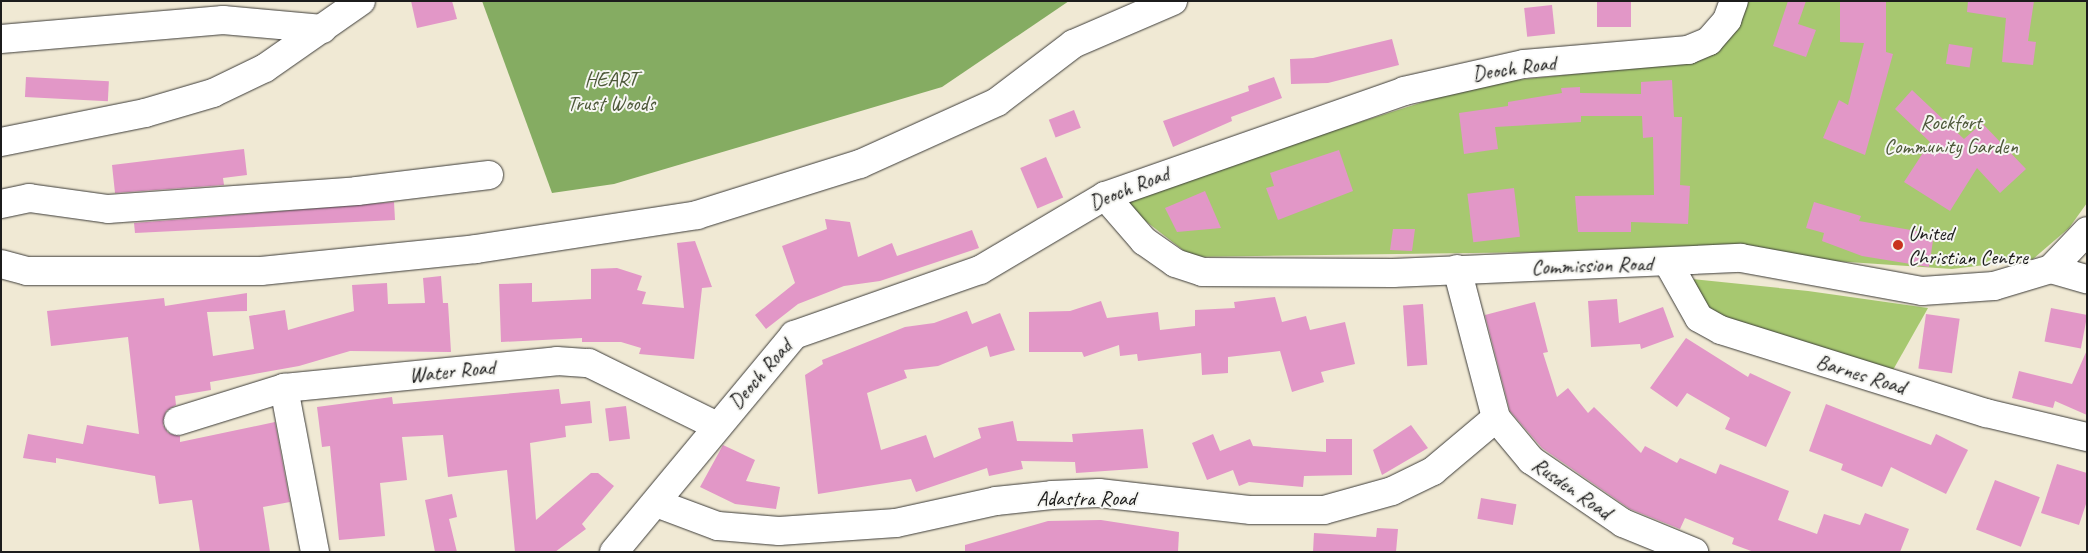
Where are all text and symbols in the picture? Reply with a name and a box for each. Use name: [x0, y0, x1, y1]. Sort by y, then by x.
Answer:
street label: Deoch Road: [1471, 50, 1557, 86]
park label: HEART Trust Woods: [567, 66, 655, 116]
park label: Rockfort Community Garden: [1884, 109, 2018, 159]
street label: Deoch Road: [1085, 161, 1173, 215]
place label: United Christian Centre: [1908, 220, 2028, 270]
marker: United Christian Centre: [1892, 239, 1904, 251]
street label: Commission Road: [1531, 250, 1653, 280]
street label: Deoch Road: [723, 334, 797, 414]
street label: Barnes Road: [1814, 349, 1908, 399]
street label: Water Road: [408, 354, 496, 388]
street label: Rusden Road: [1528, 452, 1616, 524]
street label: Adastra Road: [1037, 485, 1135, 511]

